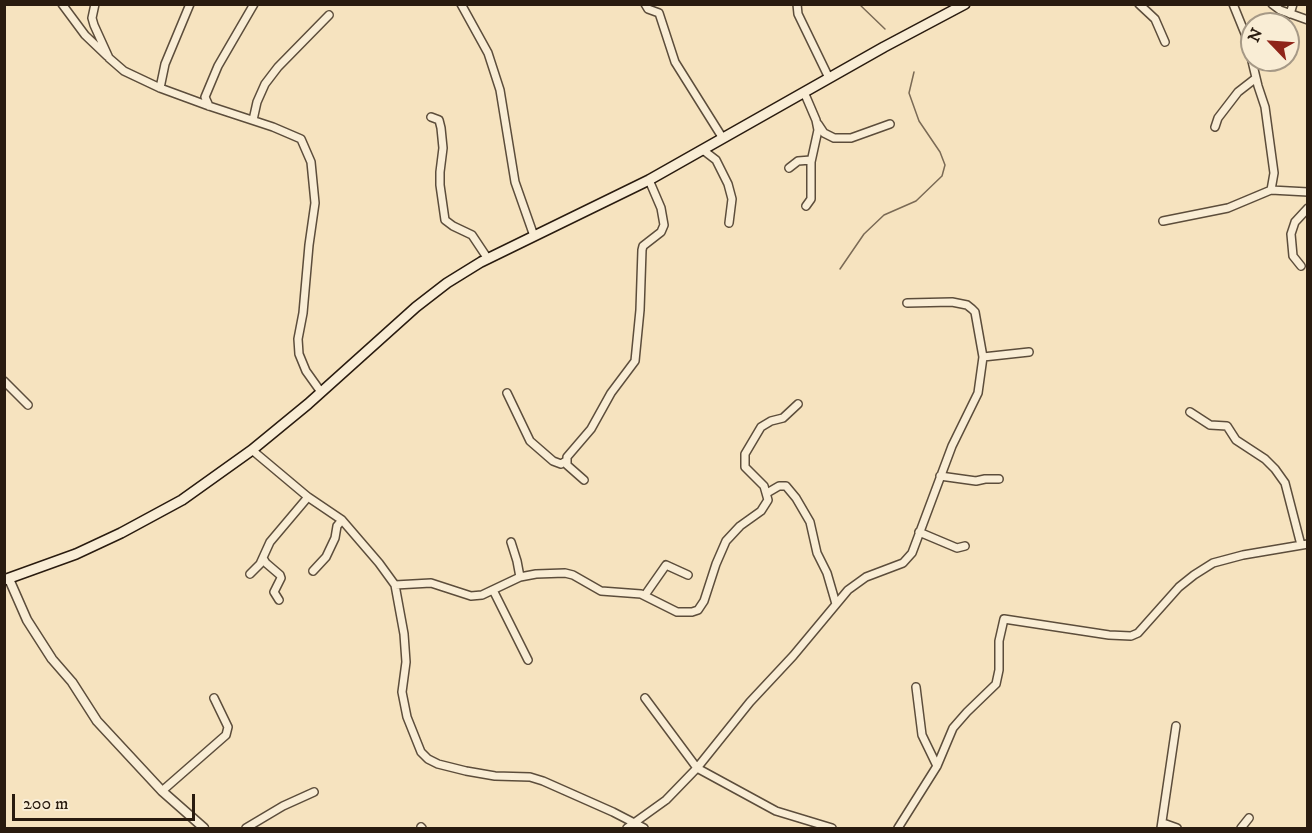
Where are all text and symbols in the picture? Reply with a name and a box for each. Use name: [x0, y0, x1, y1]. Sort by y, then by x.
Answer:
north arrow: [1240, 12, 1300, 72]
text: N: [1244, 25, 1267, 45]
scale bar: [15, 782, 198, 820]
text: 200 m: [23, 793, 69, 815]

